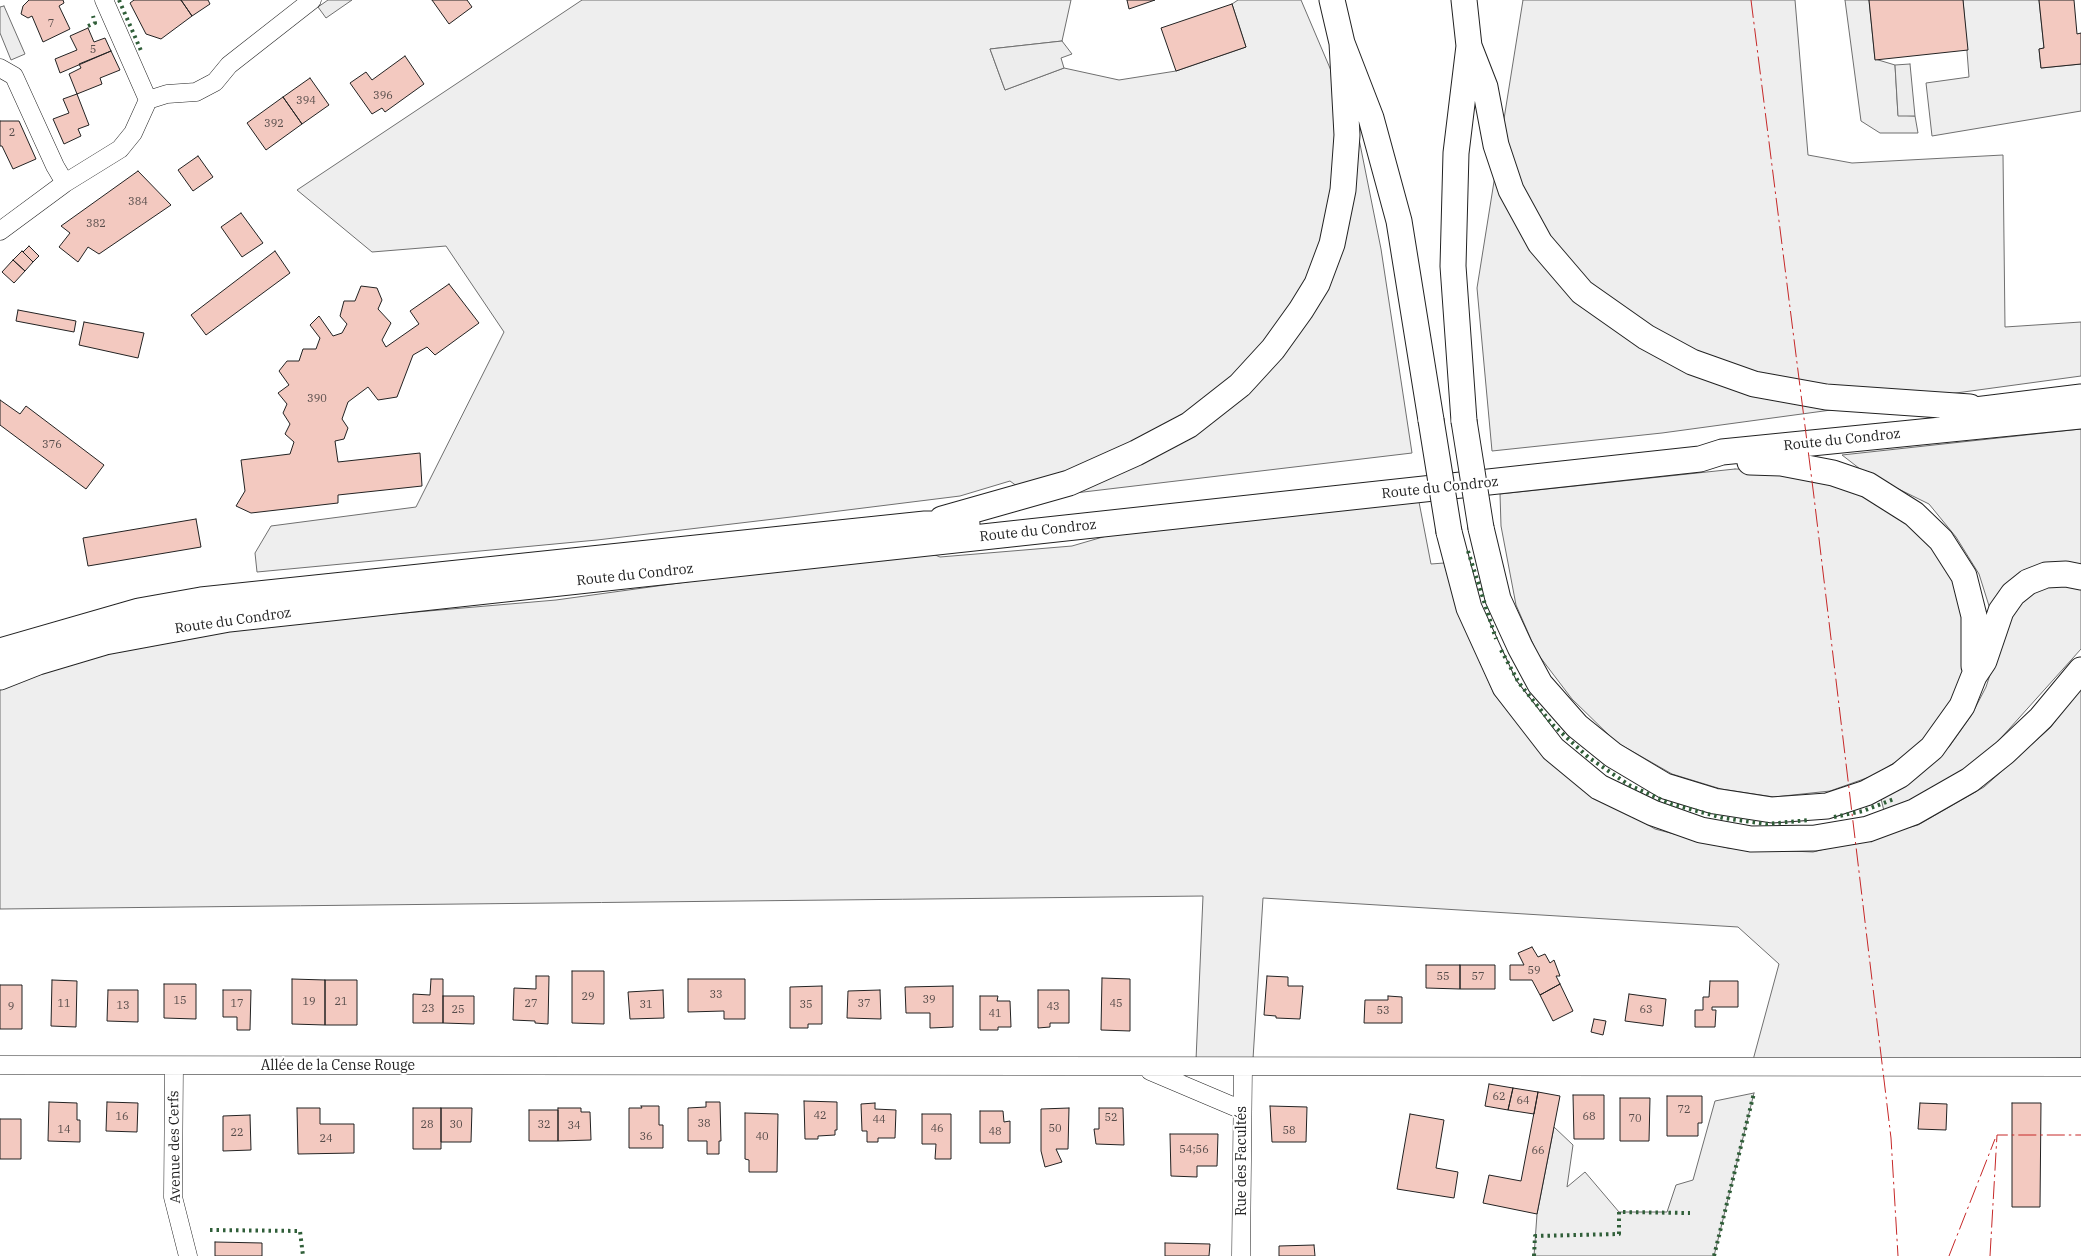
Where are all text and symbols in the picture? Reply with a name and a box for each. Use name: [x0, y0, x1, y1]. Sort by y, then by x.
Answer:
house number: 7: [48, 17, 54, 31]
house number: 5: [90, 43, 96, 57]
house number: 396: [373, 89, 393, 103]
house number: 394: [296, 94, 316, 108]
house number: 392: [264, 117, 284, 131]
house number: 2: [9, 126, 15, 140]
house number: 384: [128, 195, 148, 209]
house number: 382: [86, 217, 106, 231]
house number: 390: [307, 392, 327, 406]
street label: Route du Condroz: [1783, 426, 1901, 454]
house number: 376: [42, 438, 62, 452]
street label: Route du Condroz: [1381, 474, 1499, 502]
street label: Route du Condroz: [979, 517, 1097, 545]
street label: Route du Condroz: [576, 561, 694, 589]
street label: Route du Condroz: [174, 605, 292, 637]
house number: 59: [1527, 964, 1541, 978]
house number: 55: [1436, 970, 1450, 984]
house number: 57: [1471, 970, 1485, 984]
house number: 33: [709, 988, 723, 1002]
house number: 29: [581, 990, 595, 1004]
house number: 39: [922, 993, 936, 1007]
house number: 15: [173, 994, 187, 1008]
house number: 19: [302, 995, 316, 1009]
house number: 21: [334, 995, 348, 1009]
house number: 11: [57, 997, 71, 1011]
house number: 17: [230, 997, 244, 1011]
house number: 27: [524, 997, 538, 1011]
house number: 37: [857, 997, 871, 1011]
house number: 45: [1109, 997, 1123, 1011]
house number: 31: [639, 998, 653, 1012]
house number: 35: [799, 998, 813, 1012]
house number: 13: [116, 999, 130, 1013]
house number: 9: [8, 1000, 14, 1014]
house number: 43: [1046, 1000, 1060, 1014]
house number: 23: [421, 1002, 435, 1016]
house number: 25: [451, 1003, 465, 1017]
house number: 63: [1639, 1003, 1653, 1017]
house number: 53: [1376, 1004, 1390, 1018]
house number: 41: [988, 1007, 1002, 1021]
street label: Allée de la Cense Rouge: [261, 1058, 415, 1074]
street label: Avenue des Cerfs: [166, 1090, 184, 1204]
house number: 62: [1492, 1090, 1506, 1104]
house number: 64: [1516, 1094, 1530, 1108]
house number: 72: [1677, 1103, 1691, 1117]
street label: Rue des Facultés: [1234, 1106, 1250, 1216]
house number: 42: [813, 1109, 827, 1123]
house number: 16: [115, 1110, 129, 1124]
house number: 68: [1582, 1110, 1596, 1124]
house number: 52: [1104, 1111, 1118, 1125]
house number: 70: [1628, 1112, 1642, 1126]
house number: 44: [872, 1113, 886, 1127]
house number: 38: [697, 1117, 711, 1131]
house number: 28: [420, 1118, 434, 1132]
house number: 30: [449, 1118, 463, 1132]
house number: 32: [537, 1118, 551, 1132]
house number: 34: [567, 1119, 581, 1133]
house number: 46: [930, 1122, 944, 1136]
house number: 50: [1048, 1122, 1062, 1136]
house number: 14: [57, 1123, 71, 1137]
house number: 58: [1282, 1124, 1296, 1138]
house number: 48: [988, 1125, 1002, 1139]
house number: 22: [230, 1126, 244, 1140]
house number: 36: [639, 1130, 653, 1144]
house number: 40: [755, 1130, 769, 1144]
house number: 24: [319, 1132, 333, 1146]
house number: 54;56: [1179, 1143, 1209, 1157]
house number: 66: [1531, 1144, 1545, 1158]

